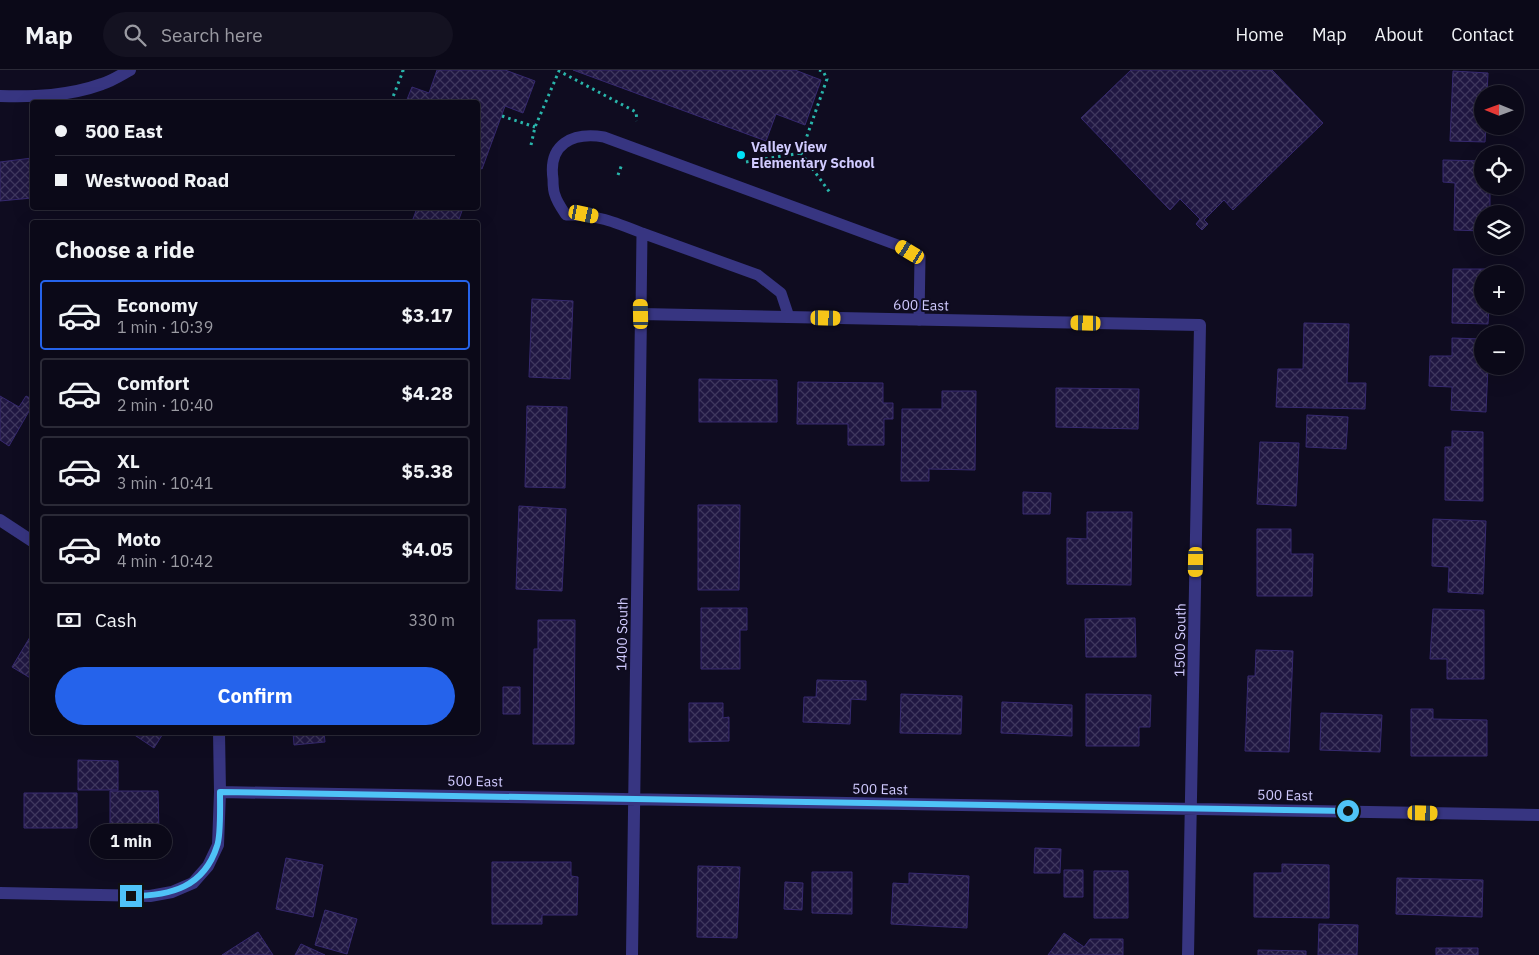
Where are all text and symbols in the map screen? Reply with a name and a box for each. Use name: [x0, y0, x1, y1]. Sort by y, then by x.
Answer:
search box: [103, 12, 453, 57]
text: Map: [25, 19, 73, 51]
icon: search: [121, 21, 149, 49]
text: Search here: [161, 23, 263, 47]
text: Home: [1236, 23, 1284, 46]
text: Map: [1312, 23, 1347, 46]
text: About: [1375, 23, 1423, 46]
text: Contact: [1451, 23, 1514, 46]
north arrow: [1474, 85, 1524, 135]
map controls: [1474, 85, 1524, 375]
text: 500 East: [85, 119, 163, 143]
place label: Valley View Elementary School: [751, 138, 875, 172]
button: locate: [1474, 145, 1524, 195]
marker: Valley View Elementary School: [735, 149, 747, 161]
text: Westwood Road: [85, 168, 229, 192]
car: [567, 204, 600, 224]
button: layers: [1474, 205, 1524, 255]
text: Choose a ride: [55, 235, 195, 264]
car: [893, 238, 926, 266]
button: +: [1474, 265, 1524, 315]
icon: car: [57, 293, 102, 338]
text: Economy: [117, 293, 198, 317]
street label: 600 East: [893, 296, 949, 314]
car: [633, 299, 648, 329]
text: $3.17: [401, 303, 453, 327]
car: [810, 310, 841, 326]
car: [1070, 315, 1101, 331]
text: 1 min · 10:39: [117, 317, 213, 337]
button: −: [1474, 325, 1524, 375]
icon: car: [57, 371, 102, 416]
text: Comfort: [117, 371, 190, 395]
text: $4.28: [401, 381, 453, 405]
text: 2 min · 10:40: [117, 395, 213, 415]
icon: car: [57, 449, 102, 494]
text: XL: [117, 449, 140, 473]
text: $5.38: [401, 459, 453, 483]
text: 3 min · 10:41: [117, 473, 213, 493]
icon: car: [57, 527, 102, 572]
text: Moto: [117, 527, 161, 551]
text: $4.05: [401, 537, 453, 561]
car: [1188, 547, 1203, 577]
text: 4 min · 10:42: [117, 551, 213, 571]
street label: 1400 South: [612, 597, 632, 671]
street label: 1500 South: [1170, 603, 1190, 677]
icon: cash: [55, 606, 83, 634]
text: Cash: [95, 608, 137, 632]
text: 330 m: [408, 610, 455, 630]
button: Confirm: [55, 667, 455, 725]
street label: 500 East: [447, 772, 503, 790]
street label: 500 East: [852, 780, 908, 798]
street label: 500 East: [1257, 786, 1313, 804]
route start: [1337, 800, 1359, 822]
car: [1407, 805, 1438, 821]
callout: 1 min: [90, 824, 172, 858]
text: 1 min: [110, 831, 152, 851]
route end: [120, 885, 142, 907]

